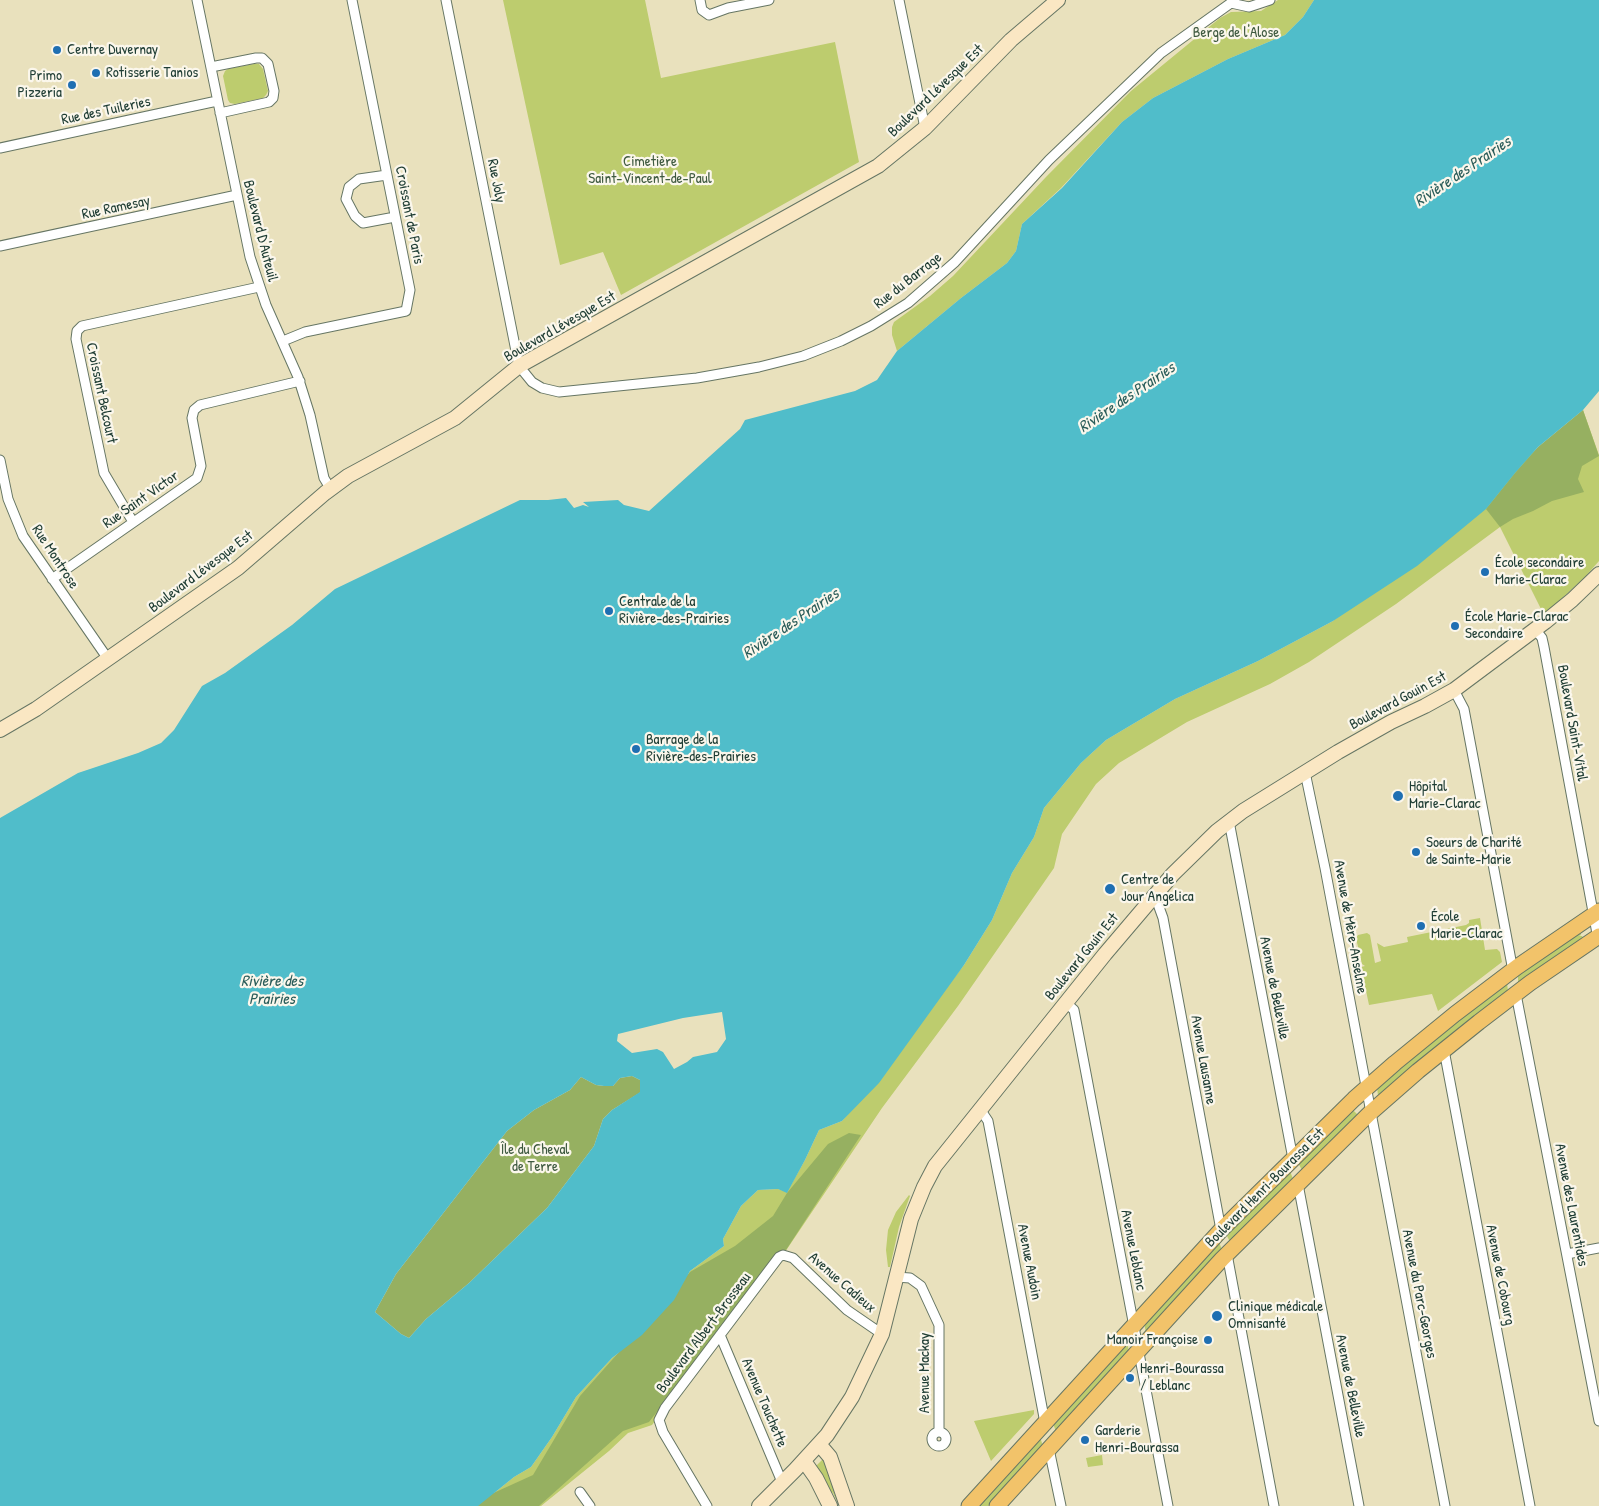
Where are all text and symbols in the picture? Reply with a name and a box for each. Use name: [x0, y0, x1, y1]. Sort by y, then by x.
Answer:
park label: Berge de l'Alose: [1193, 24, 1279, 42]
place label: Centre Duvernay: [67, 41, 158, 59]
street label: Boulevard Lévesque Est: [885, 41, 987, 141]
marker: Centre Duvernay: [51, 44, 63, 56]
place label: Rotisserie Tanios: [106, 64, 198, 82]
place label: Primo Pizzeria: [18, 67, 62, 102]
marker: Rotisserie Tanios: [90, 67, 102, 79]
marker: Primo Pizzeria: [66, 79, 78, 91]
street label: Rue des Tuileries: [60, 93, 152, 129]
water label: Rivière des Prairies: [1411, 133, 1515, 211]
park label: Cimetière Saint-Vincent-de-Paul: [588, 153, 712, 188]
street label: Rue Joly: [483, 158, 509, 204]
street label: Croissant de Paris: [391, 164, 427, 266]
street label: Boulevard D'Auteuil: [239, 178, 281, 284]
street label: Rue Ramesay: [80, 192, 152, 224]
street label: Rue du Barrage: [871, 249, 945, 313]
street label: Boulevard Lévesque Est: [501, 288, 619, 366]
street label: Croissant Belcourt: [82, 341, 120, 445]
water label: Rivière des Prairies: [1075, 359, 1179, 437]
street label: Rue Saint Victor: [100, 467, 182, 533]
street label: Rue Montrose: [28, 522, 82, 592]
street label: Boulevard Lévesque Est: [145, 527, 257, 617]
place label: École secondaire Marie-Clarac: [1495, 554, 1584, 589]
marker: École secondaire Marie-Clarac: [1479, 566, 1491, 578]
water label: Rivière des Prairies: [739, 585, 843, 663]
place label: Centrale de la Rivière-des-Prairies: [619, 593, 729, 628]
marker: Centrale de la Rivière-des-Prairies: [603, 605, 615, 617]
place label: École Marie-Clarac Secondaire: [1465, 608, 1568, 643]
marker: École Marie-Clarac Secondaire: [1449, 620, 1461, 632]
street label: Boulevard Saint-Vital: [1553, 664, 1591, 782]
street label: Boulevard Gouin Est: [1347, 668, 1449, 734]
place label: Barrage de la Rivière-des-Prairies: [646, 731, 756, 766]
marker: Barrage de la Rivière-des-Prairies: [630, 743, 642, 755]
place label: Hôpital Marie-Clarac: [1409, 778, 1481, 813]
marker: Hôpital Marie-Clarac: [1391, 789, 1405, 803]
place label: Soeurs de Charité de Sainte-Marie: [1426, 834, 1522, 869]
marker: Soeurs de Charité de Sainte-Marie: [1410, 846, 1422, 858]
street label: Avenue de Mère-Anselme: [1329, 859, 1371, 995]
place label: Centre de Jour Angelica: [1121, 871, 1194, 906]
marker: Centre de Jour Angelica: [1103, 882, 1117, 896]
place label: École Marie-Clarac: [1431, 908, 1503, 943]
street label: Boulevard Gouin Est: [1041, 910, 1123, 1004]
marker: École Marie-Clarac: [1415, 920, 1427, 932]
street label: Avenue de Belleville: [1255, 935, 1293, 1041]
water label: Rivière des Prairies: [241, 972, 303, 1010]
street label: Avenue Lausanne: [1186, 1014, 1220, 1106]
street label: Boulevard Henri-Bourassa Est: [1202, 1125, 1328, 1251]
park label: Île du Cheval de Terre: [501, 1141, 569, 1176]
street label: Avenue des Laurentides: [1550, 1142, 1592, 1268]
street label: Avenue Leblanc: [1116, 1208, 1150, 1292]
street label: Avenue Audoin: [1013, 1223, 1045, 1301]
street label: Avenue de Cobourg: [1481, 1223, 1519, 1327]
street label: Avenue du Parc-Georges: [1398, 1228, 1440, 1360]
street label: Avenue Cadieux: [805, 1249, 879, 1317]
street label: Boulevard Albert-Brosseau: [653, 1269, 755, 1397]
place label: Clinique médicale Omnisanté: [1228, 1298, 1323, 1333]
marker: Clinique médicale Omnisanté: [1210, 1309, 1224, 1323]
place label: Manoir Françoise: [1107, 1331, 1198, 1349]
street label: Avenue Mackay: [916, 1333, 934, 1413]
street label: Avenue de Belleville: [1331, 1333, 1369, 1439]
marker: Manoir Françoise: [1202, 1334, 1214, 1346]
street label: Avenue Touchette: [737, 1356, 791, 1450]
place label: Henri-Bourassa / Leblanc: [1140, 1360, 1224, 1395]
marker: Henri-Bourassa / Leblanc: [1124, 1372, 1136, 1384]
place label: Garderie Henri-Bourassa: [1095, 1422, 1179, 1457]
marker: Garderie Henri-Bourassa: [1079, 1434, 1091, 1446]

